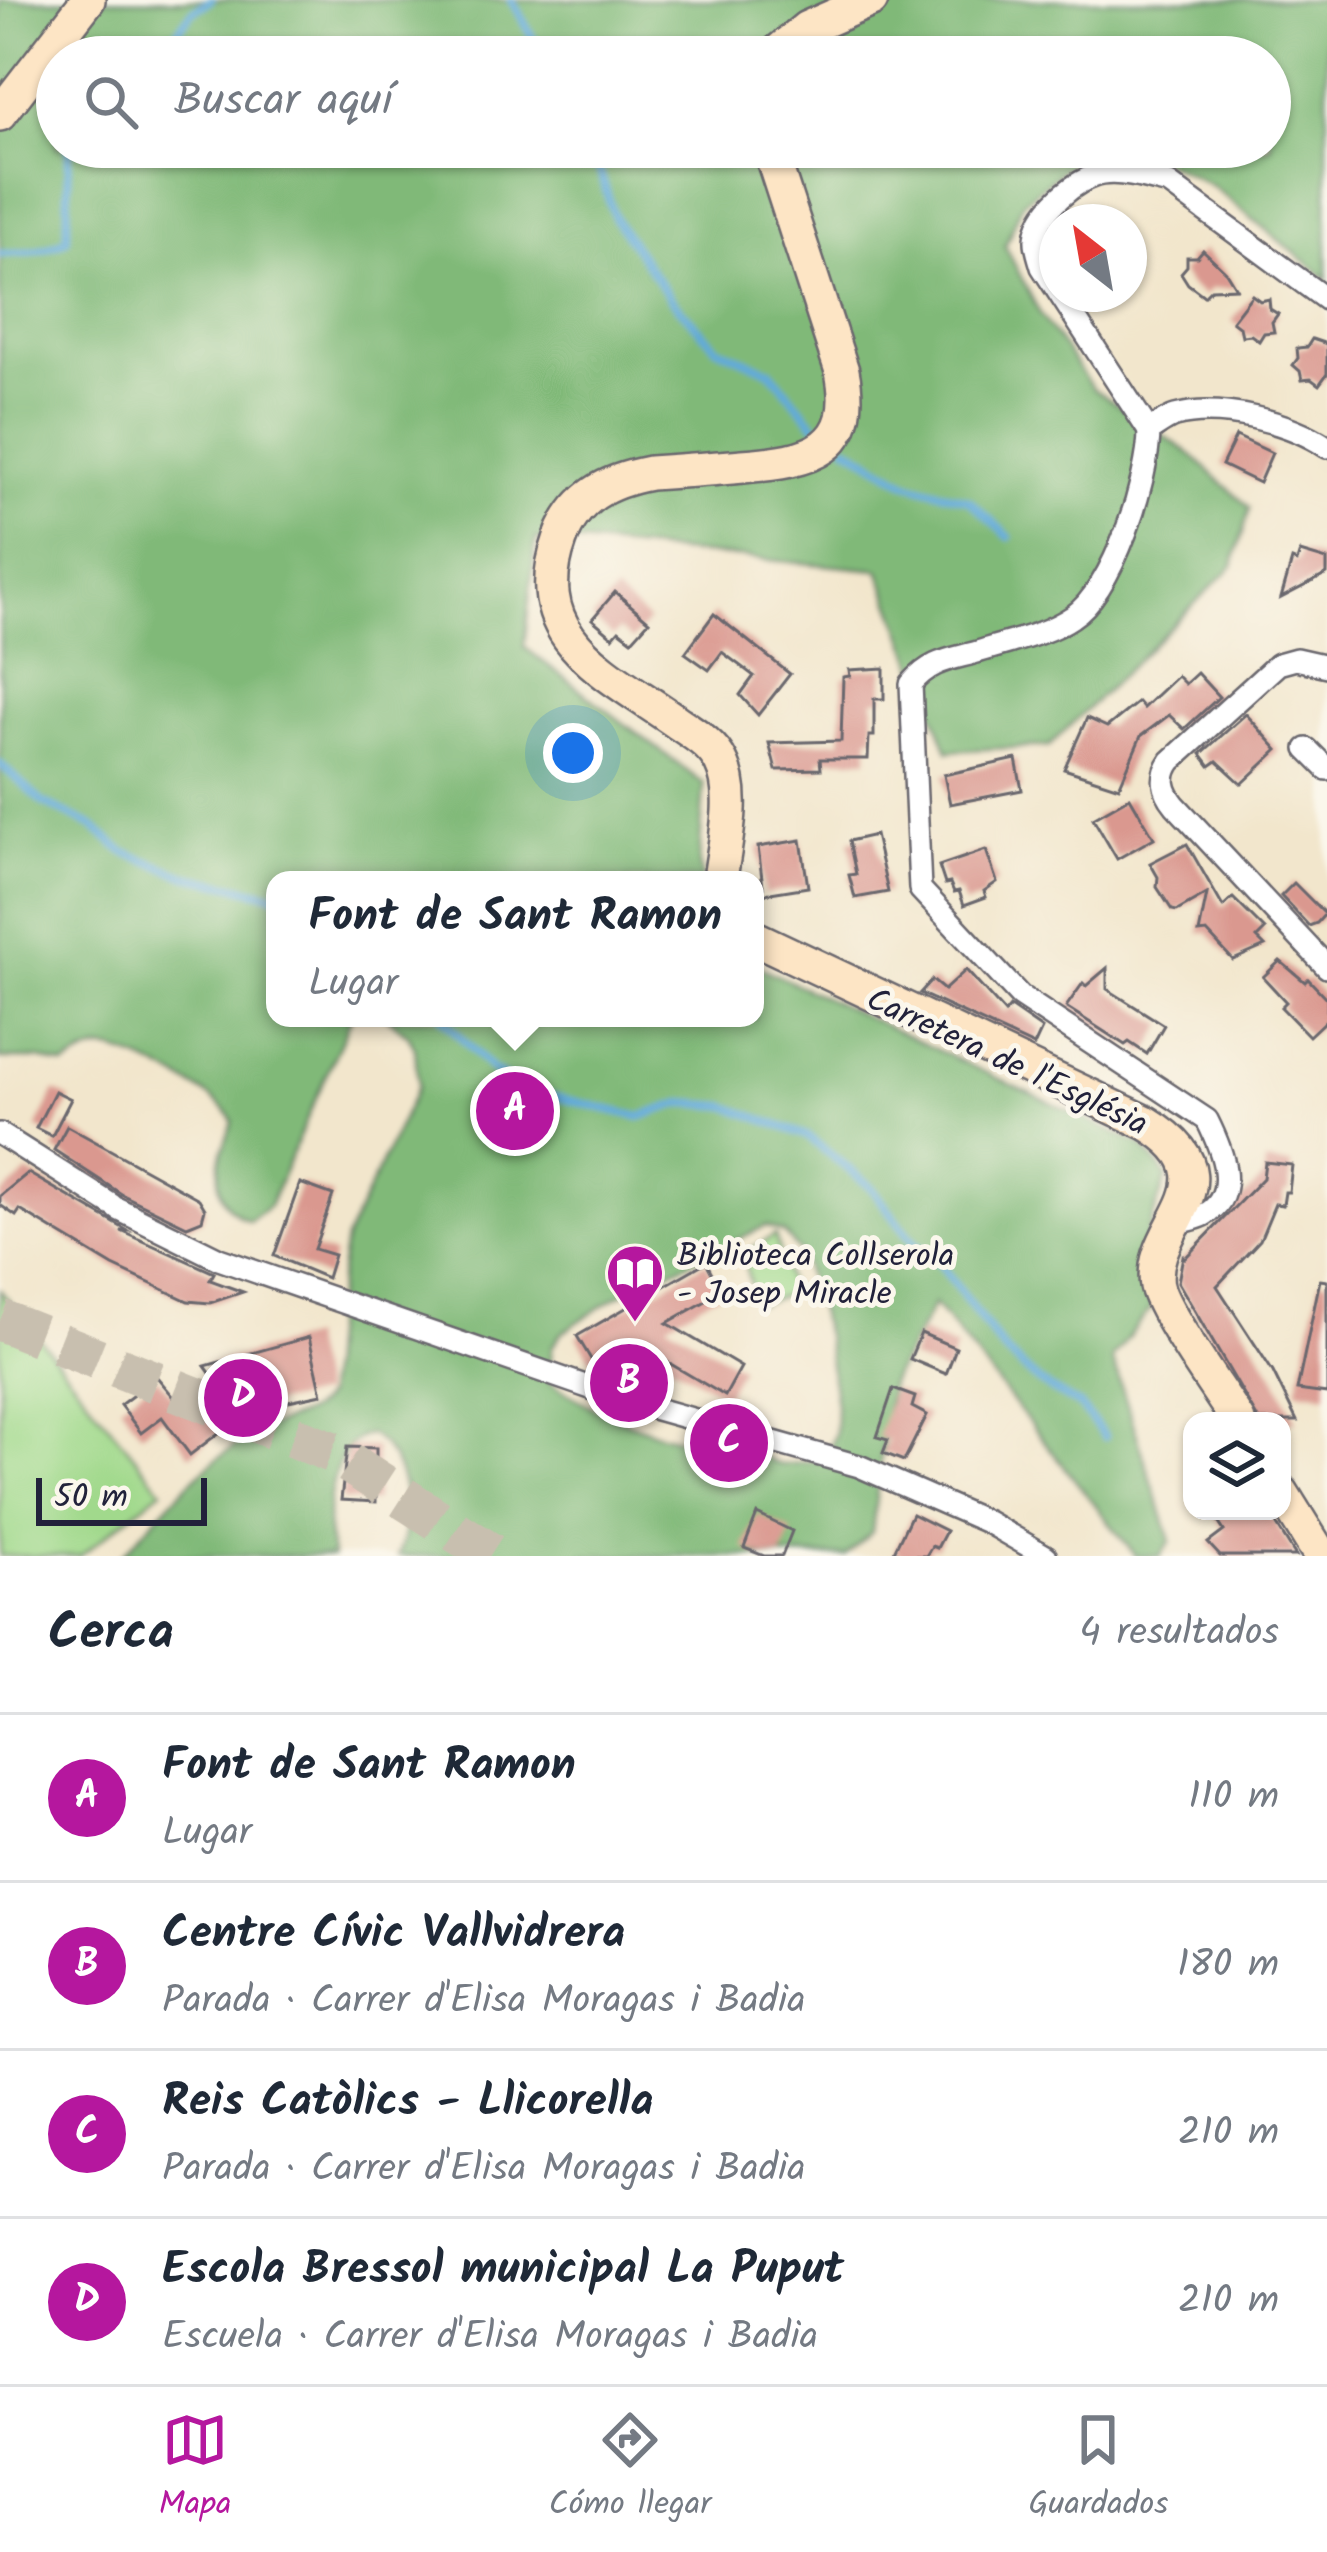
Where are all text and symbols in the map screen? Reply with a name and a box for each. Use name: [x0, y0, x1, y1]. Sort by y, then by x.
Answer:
search box: [36, 36, 1291, 168]
text: Buscar aquí: [174, 66, 392, 138]
icon: search: [78, 69, 144, 135]
north arrow: [1039, 204, 1147, 312]
your location: [543, 723, 603, 783]
popup: [266, 871, 764, 1027]
text: Font de Sant Ramon: [308, 882, 722, 954]
text: Lugar: [308, 954, 398, 1016]
street label: Carretera de l'Església: [857, 975, 1156, 1152]
pin: A: [476, 1066, 554, 1156]
place label: Biblioteca Collserola - Josep Miracle: [677, 1231, 954, 1322]
library icon: Biblioteca Collserola - Josep Miracle: [604, 1242, 666, 1324]
pin: B: [590, 1338, 668, 1428]
pin: D: [204, 1353, 282, 1443]
pin: C: [690, 1398, 768, 1488]
map controls: [1183, 1412, 1291, 1520]
button: layers: [1183, 1412, 1291, 1520]
scale bar: [36, 1472, 207, 1525]
text: 50 m: [54, 1472, 128, 1525]
text: Cerca: [48, 1594, 174, 1675]
text: 4 resultados: [1079, 1603, 1279, 1665]
text: Font de Sant Ramon: [162, 1731, 576, 1803]
text: A: [75, 1767, 99, 1829]
text: 110 m: [1188, 1767, 1279, 1829]
text: Lugar: [162, 1803, 252, 1865]
text: Centre Cívic Vallvidrera: [162, 1899, 625, 1971]
text: B: [75, 1935, 99, 1997]
text: 180 m: [1177, 1935, 1279, 1997]
text: Parada · Carrer d'Elisa Moragas i Badia: [162, 1971, 806, 2033]
text: Reis Catòlics - Llicorella: [162, 2067, 654, 2139]
text: C: [75, 2103, 99, 2165]
text: 210 m: [1178, 2103, 1279, 2165]
text: Parada · Carrer d'Elisa Moragas i Badia: [162, 2139, 806, 2201]
text: Escola Bressol municipal La Puput: [162, 2235, 844, 2307]
text: D: [74, 2271, 100, 2333]
text: 210 m: [1178, 2271, 1279, 2333]
text: Escuela · Carrer d'Elisa Moragas i Badia: [162, 2307, 818, 2369]
tab: Mapa: [159, 2407, 231, 2532]
tab: Cómo llegar: [549, 2407, 711, 2532]
tab: Guardados: [1028, 2407, 1168, 2532]

